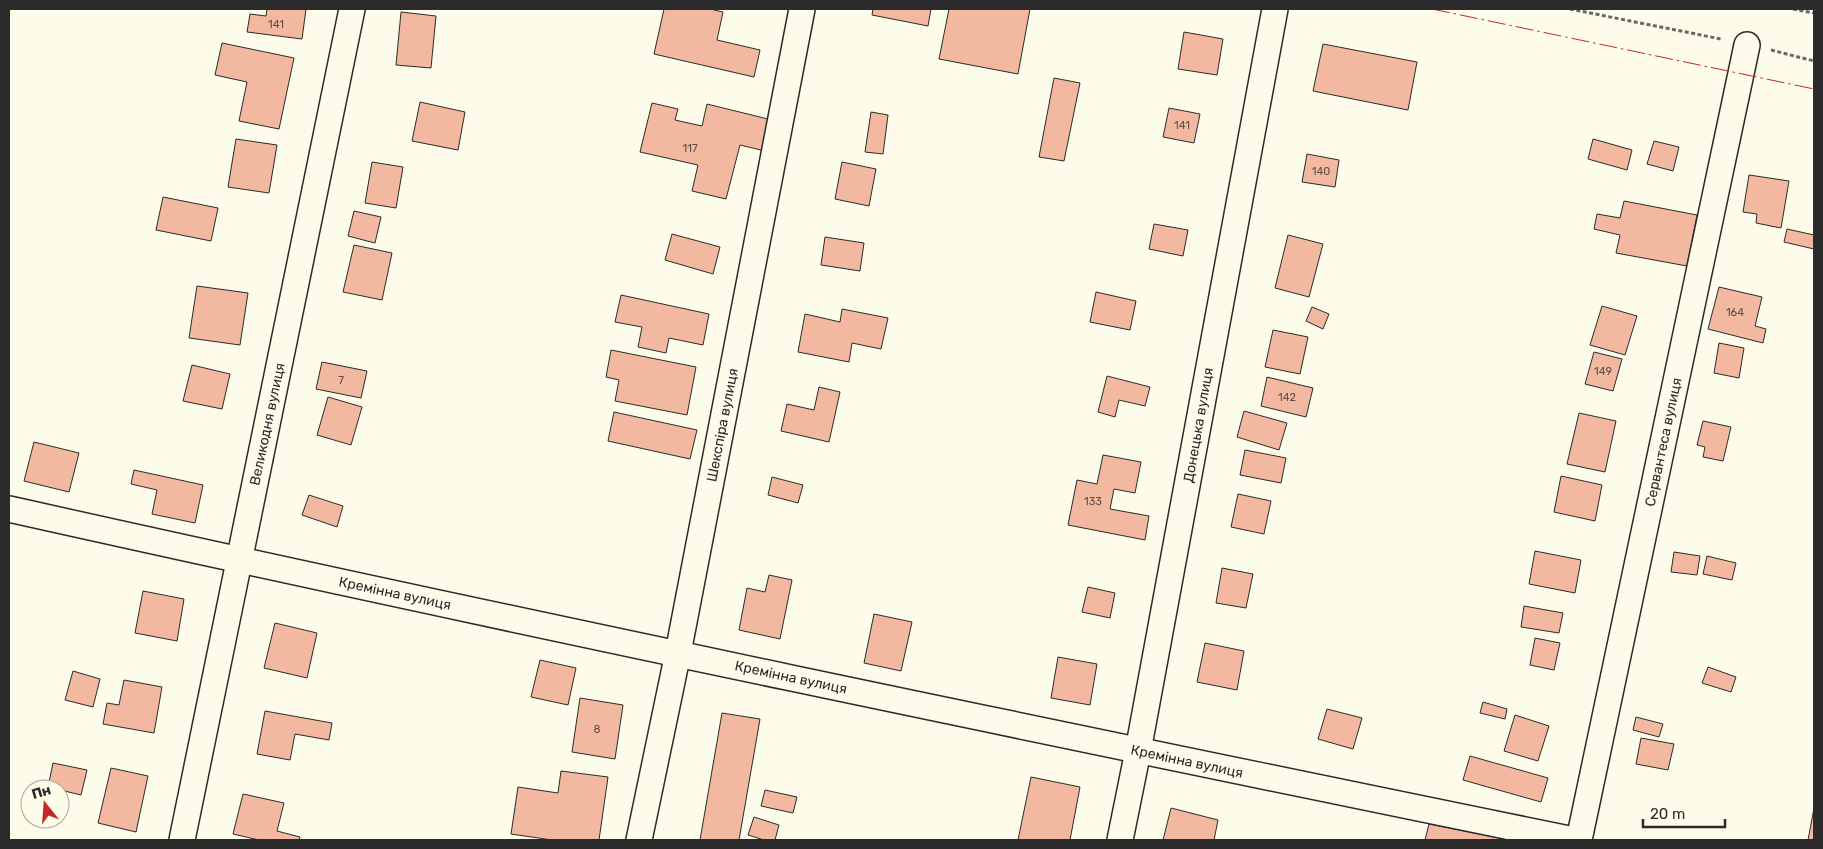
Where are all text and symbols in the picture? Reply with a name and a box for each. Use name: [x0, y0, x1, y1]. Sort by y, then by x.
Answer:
house number: 141: [268, 18, 284, 31]
house number: 141: [1174, 119, 1190, 132]
house number: 117: [682, 142, 698, 155]
house number: 140: [1312, 165, 1330, 178]
house number: 164: [1726, 306, 1744, 319]
street label: Великодня вулиця: [246, 361, 289, 487]
house number: 149: [1594, 365, 1612, 378]
street label: Донецька вулиця: [1180, 366, 1217, 484]
street label: Шекспіра вулиця: [703, 367, 742, 483]
house number: 7: [338, 374, 344, 387]
street label: Сервантеса вулиця: [1642, 376, 1685, 508]
house number: 142: [1278, 391, 1296, 404]
house number: 133: [1084, 495, 1102, 508]
street label: Кремінна вулиця: [337, 573, 453, 614]
street label: Кремінна вулиця: [733, 657, 849, 698]
house number: 8: [594, 723, 601, 736]
street label: Кремінна вулиця: [1129, 741, 1245, 782]
north arrow: [20, 779, 70, 829]
text: Пн: [30, 781, 53, 803]
scale bar: [1643, 796, 1726, 828]
text: 20 m: [1650, 805, 1685, 823]

